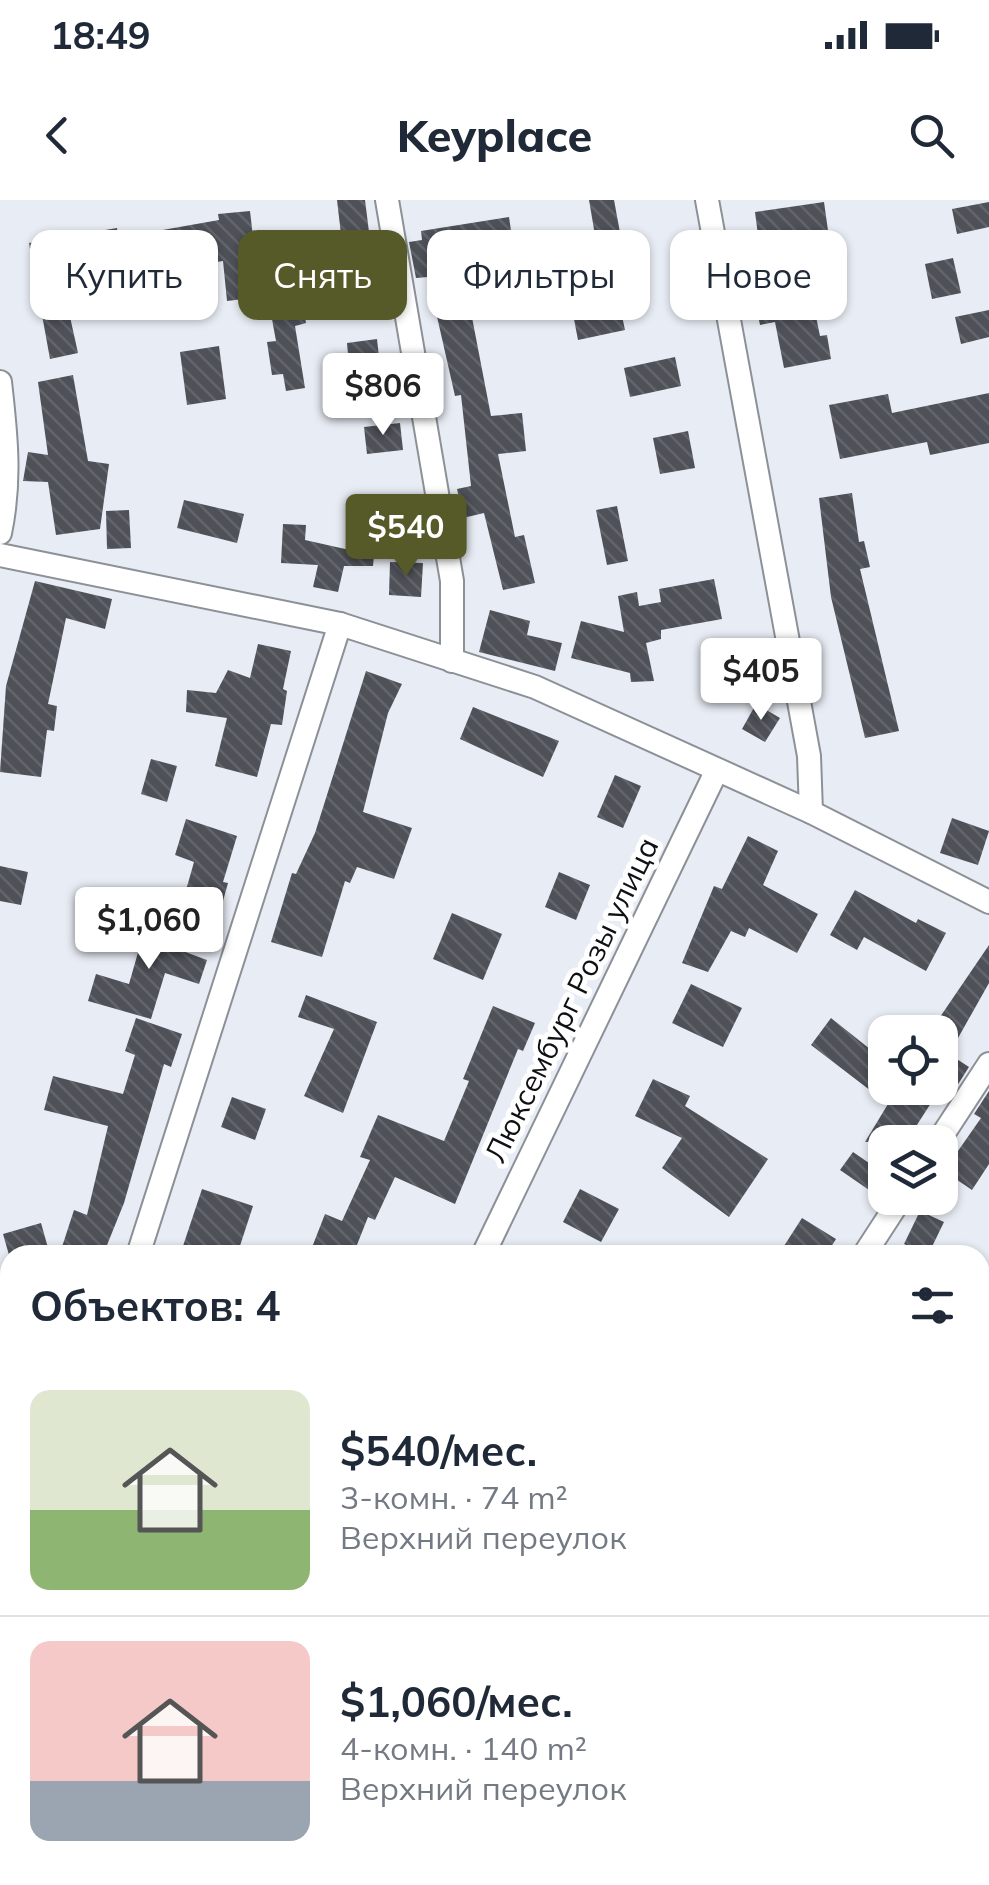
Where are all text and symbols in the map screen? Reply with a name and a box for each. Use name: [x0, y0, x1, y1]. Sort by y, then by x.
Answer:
text: 18:49: [50, 11, 151, 59]
text: Keyplace: [397, 107, 592, 163]
icon: back: [30, 108, 85, 163]
icon: search: [904, 108, 959, 163]
chip: Купить: [30, 230, 218, 320]
chip: Снять: [238, 230, 407, 320]
chip: Фильтры: [427, 230, 650, 320]
chip: Новое: [670, 230, 847, 320]
pin: $806: [324, 353, 442, 438]
text: $806: [345, 365, 421, 405]
pin: $540: [347, 494, 465, 579]
text: $540: [368, 506, 444, 546]
pin: $405: [702, 638, 820, 723]
text: $405: [723, 650, 799, 690]
street label: Люксембург Розы улица: [476, 831, 666, 1168]
pin: $1,060: [68, 887, 230, 972]
text: $1,060: [97, 899, 201, 939]
map controls: [868, 1015, 958, 1215]
button: locate: [868, 1015, 958, 1105]
button: layers: [868, 1125, 958, 1215]
icon: filters: [905, 1278, 960, 1333]
text: Объектов: 4: [30, 1279, 280, 1332]
text: $540/мес.: [340, 1424, 537, 1477]
icon: home: [110, 1430, 230, 1550]
text: 3-комн. · 74 m²: [340, 1477, 568, 1517]
text: Верхний переулок: [340, 1517, 626, 1557]
text: $1,060/мес.: [340, 1675, 573, 1728]
icon: home: [110, 1681, 230, 1801]
text: 4-комн. · 140 m²: [340, 1728, 587, 1768]
text: Верхний переулок: [340, 1768, 626, 1808]

